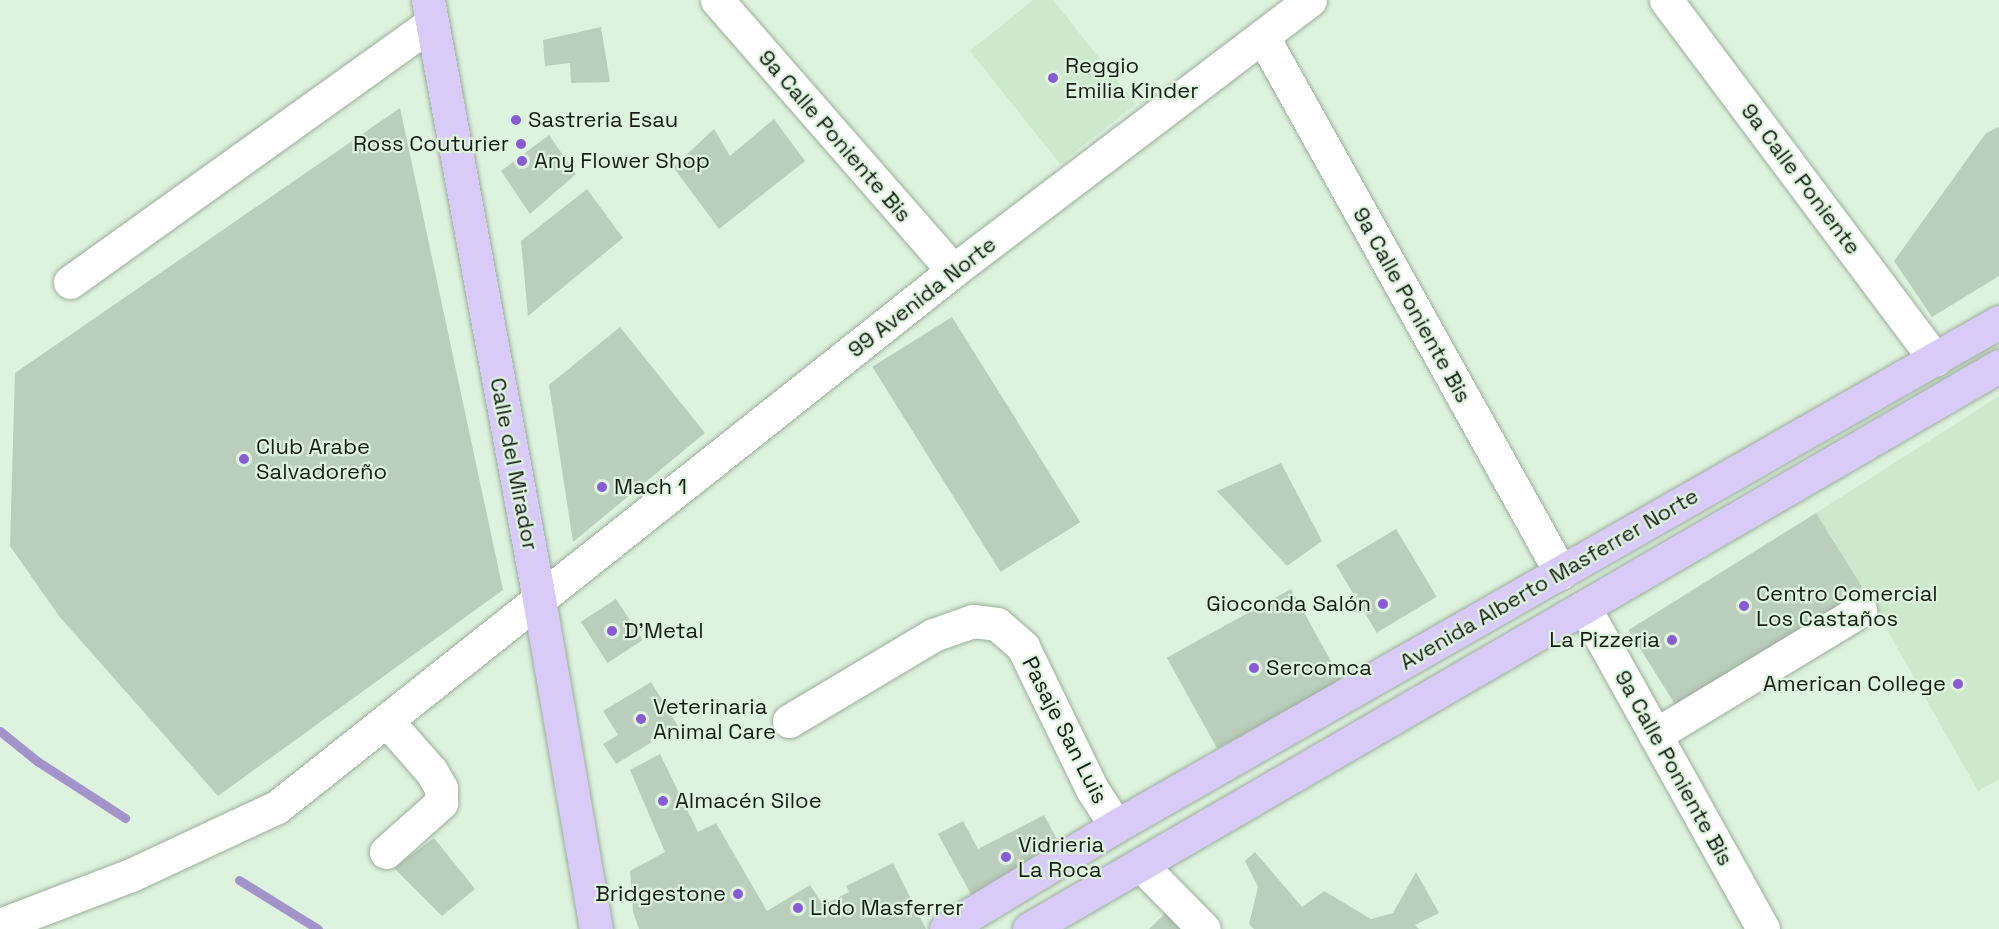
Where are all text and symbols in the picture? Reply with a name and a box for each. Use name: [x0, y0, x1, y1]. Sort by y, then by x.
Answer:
street label: 9a Calle Poniente Bis: [753, 45, 917, 227]
place label: Reggio Emilia Kinder: [1065, 52, 1199, 104]
marker: Reggio Emilia Kinder: [1046, 71, 1060, 85]
street label: 9a Calle Poniente: [1736, 98, 1866, 260]
place label: Sastreria Esau: [528, 107, 678, 133]
marker: Sastreria Esau: [509, 113, 523, 127]
place label: Ross Couturier: [353, 131, 509, 157]
marker: Ross Couturier: [514, 137, 528, 151]
place label: Any Flower Shop: [534, 148, 710, 174]
marker: Any Flower Shop: [515, 154, 529, 168]
street label: 9a Calle Poniente Bis: [1347, 203, 1477, 407]
street label: 99 Avenida Norte: [843, 231, 1001, 363]
street label: Calle del Mirador: [484, 375, 544, 553]
place label: Club Arabe Salvadoreño: [256, 433, 387, 484]
marker: Club Arabe Salvadoreño: [237, 452, 251, 466]
place label: Mach 1: [614, 474, 687, 500]
marker: Mach 1: [595, 480, 609, 494]
street label: Avenida Alberto Masferrer Norte: [1395, 482, 1703, 676]
place label: Centro Comercial Los Castaños: [1756, 580, 1938, 632]
place label: Gioconda Salón: [1206, 591, 1371, 617]
marker: Gioconda Salón: [1376, 597, 1390, 611]
marker: Centro Comercial Los Castaños: [1737, 599, 1751, 613]
place label: D'Metal: [624, 618, 704, 644]
marker: D'Metal: [605, 624, 619, 638]
place label: La Pizzeria: [1549, 627, 1660, 653]
marker: La Pizzeria: [1665, 633, 1679, 647]
street label: Pasaje San Luis: [1017, 652, 1113, 808]
place label: Sercomca: [1266, 655, 1372, 681]
marker: Sercomca: [1247, 661, 1261, 675]
street label: 9a Calle Poniente Bis: [1609, 666, 1739, 870]
place label: American College: [1763, 671, 1946, 697]
marker: American College: [1951, 677, 1965, 691]
place label: Veterinaria Animal Care: [653, 693, 776, 744]
marker: Veterinaria Animal Care: [634, 712, 648, 726]
place label: Almacén Siloe: [675, 788, 822, 814]
marker: Almacén Siloe: [656, 794, 670, 808]
place label: Vidrieria La Roca: [1018, 831, 1104, 882]
marker: Vidrieria La Roca: [999, 850, 1013, 864]
place label: Bridgestone: [595, 881, 726, 907]
marker: Bridgestone: [731, 887, 745, 901]
place label: Lido Masferrer: [810, 895, 963, 921]
marker: Lido Masferrer: [791, 901, 805, 915]

